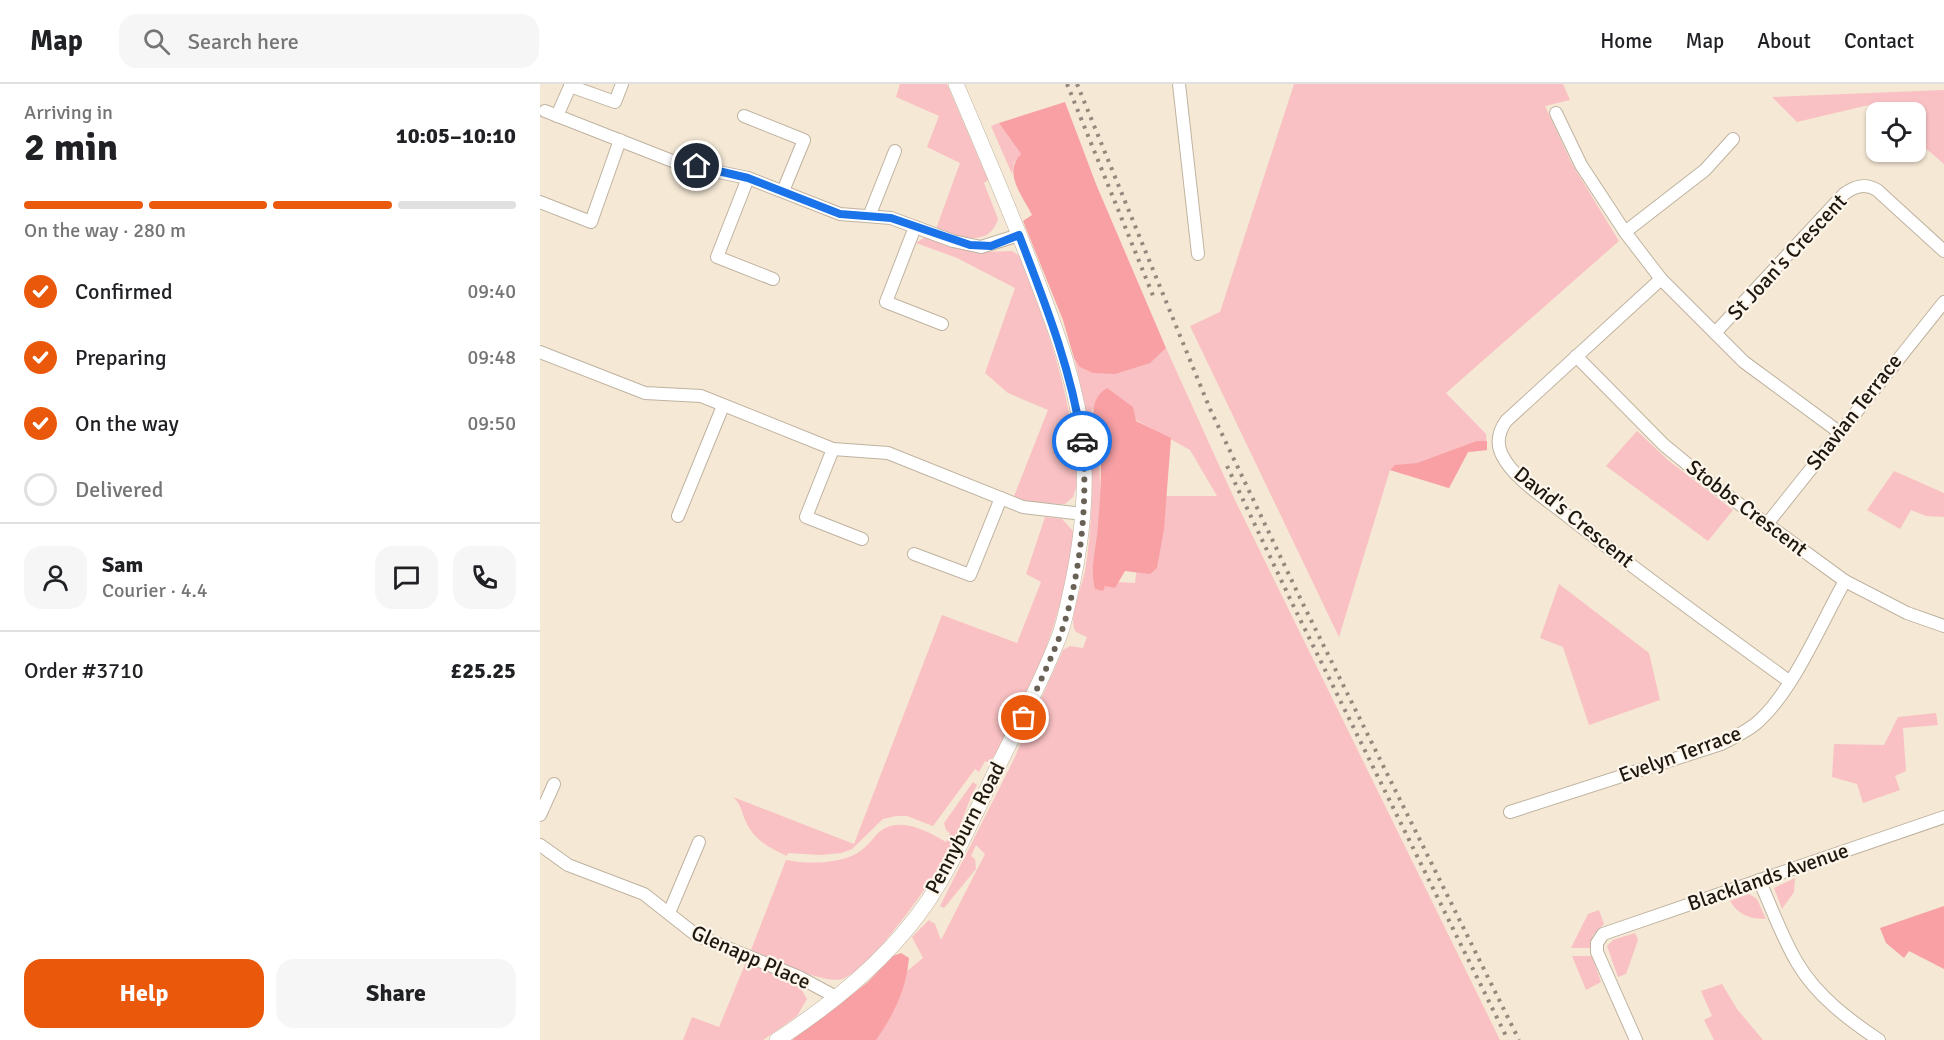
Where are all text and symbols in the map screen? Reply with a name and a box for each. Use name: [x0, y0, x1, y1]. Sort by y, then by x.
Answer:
search box: [119, 14, 539, 68]
text: Map: [30, 24, 83, 58]
icon: search: [140, 25, 173, 58]
text: Search here: [188, 28, 299, 55]
text: Home: [1600, 28, 1653, 54]
text: Map: [1686, 28, 1724, 54]
text: About: [1757, 28, 1811, 54]
text: Contact: [1844, 28, 1914, 54]
text: Arriving in: [24, 100, 113, 125]
map controls: [1866, 102, 1926, 162]
button: locate: [1866, 102, 1926, 162]
text: 10:05–10:10: [396, 122, 516, 149]
text: 2 min: [24, 123, 118, 171]
pin: [671, 140, 722, 191]
icon: home: [680, 149, 713, 182]
street label: St Joan's Crescent: [1722, 189, 1852, 325]
text: On the way · 280 m: [24, 218, 186, 243]
icon: check: [24, 275, 57, 308]
text: Confirmed: [75, 278, 173, 305]
text: 09:40: [467, 279, 516, 304]
icon: check: [24, 341, 57, 374]
text: Preparing: [75, 344, 167, 371]
text: 09:48: [467, 345, 516, 370]
street label: Shavian Terrace: [1801, 349, 1907, 475]
icon: check: [24, 407, 57, 440]
text: On the way: [75, 410, 179, 437]
text: 09:50: [467, 411, 516, 436]
courier: [1052, 411, 1112, 471]
icon: car: [1066, 425, 1099, 458]
street label: Stobbs Crescent: [1681, 454, 1813, 562]
street label: David's Crescent: [1509, 461, 1639, 573]
text: Delivered: [75, 476, 163, 503]
button: person: [24, 546, 87, 609]
button: chat: [375, 546, 438, 609]
button: phone: [453, 546, 516, 609]
text: Sam: [102, 551, 143, 578]
text: Courier · 4.4: [102, 578, 208, 603]
text: Order #3710: [24, 657, 144, 684]
text: £25.25: [450, 657, 516, 684]
pin: [998, 692, 1049, 743]
icon: bag: [1007, 701, 1040, 734]
street label: Evelyn Terrace: [1615, 720, 1745, 788]
street label: Pennyburn Road: [919, 758, 1011, 898]
street label: Blacklands Avenue: [1684, 837, 1852, 917]
street label: Glenapp Place: [687, 919, 815, 995]
button: Help: [24, 959, 264, 1028]
button: Share: [276, 959, 516, 1028]

